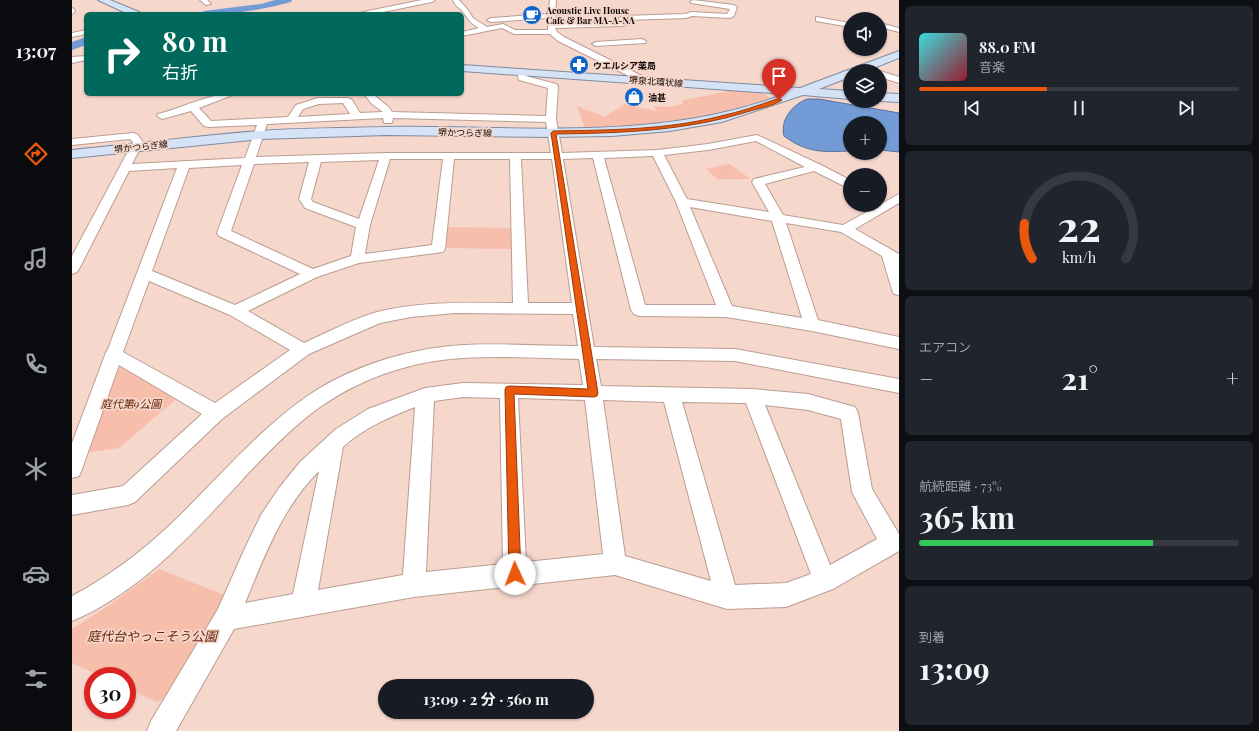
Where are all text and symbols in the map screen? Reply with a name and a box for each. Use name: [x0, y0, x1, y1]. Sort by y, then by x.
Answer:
cafe icon: Acoustic Live House Cafe & Bar MA-A-NA: [521, 4, 543, 26]
place label: Acoustic Live House Cafe & Bar MA-A-NA: [545, 4, 636, 26]
map controls: [843, 12, 887, 212]
button: sound: [843, 12, 887, 56]
text: 80 m: [162, 22, 228, 59]
icon: right: [96, 28, 148, 80]
text: 88.0 FM: [979, 37, 1036, 57]
text: 13:07: [16, 39, 56, 63]
pharmacy icon: ウエルシア薬局: [568, 54, 590, 76]
text: 音楽: [979, 58, 1005, 75]
place label: ウエルシア薬局: [593, 59, 656, 71]
pin: [762, 59, 796, 100]
text: 右折: [162, 60, 198, 84]
button: layers: [843, 64, 887, 108]
icon: arrive: [768, 65, 790, 87]
street label: 堺泉北環状線: [629, 73, 684, 89]
shop icon: 油甚: [623, 86, 645, 108]
place label: 油甚: [648, 91, 666, 103]
icon: previous: [961, 97, 983, 119]
icon: pause: [1068, 97, 1090, 119]
icon: next: [1175, 97, 1197, 119]
button: +: [843, 116, 887, 160]
street label: 堺かつらぎ線: [438, 126, 493, 138]
street label: 堺かつらぎ線: [114, 137, 169, 155]
icon: directions: [22, 140, 50, 168]
button: −: [843, 168, 887, 212]
text: 22: [1057, 196, 1101, 251]
icon: music: [22, 245, 50, 273]
text: km/h: [1062, 247, 1097, 266]
text: エアコン: [919, 338, 971, 355]
icon: phone: [22, 350, 50, 378]
text: 21°: [1061, 358, 1098, 398]
text: −: [919, 363, 933, 393]
text: +: [1226, 363, 1239, 393]
park label: 庭代第9公園: [101, 396, 163, 411]
icon: climate: [22, 455, 50, 483]
text: 航続距離 · 73%: [919, 477, 1002, 494]
text: 365 km: [919, 497, 1015, 537]
position arrow: [494, 553, 536, 595]
icon: car: [22, 560, 50, 588]
park label: 庭代台やっこそう公園: [87, 627, 219, 644]
text: 到着: [919, 628, 945, 645]
text: 13:09: [919, 648, 990, 688]
icon: filters: [22, 665, 50, 693]
speed limit sign: 30: [84, 667, 136, 719]
text: 13:09 · 2 分 · 560 m: [423, 689, 549, 709]

